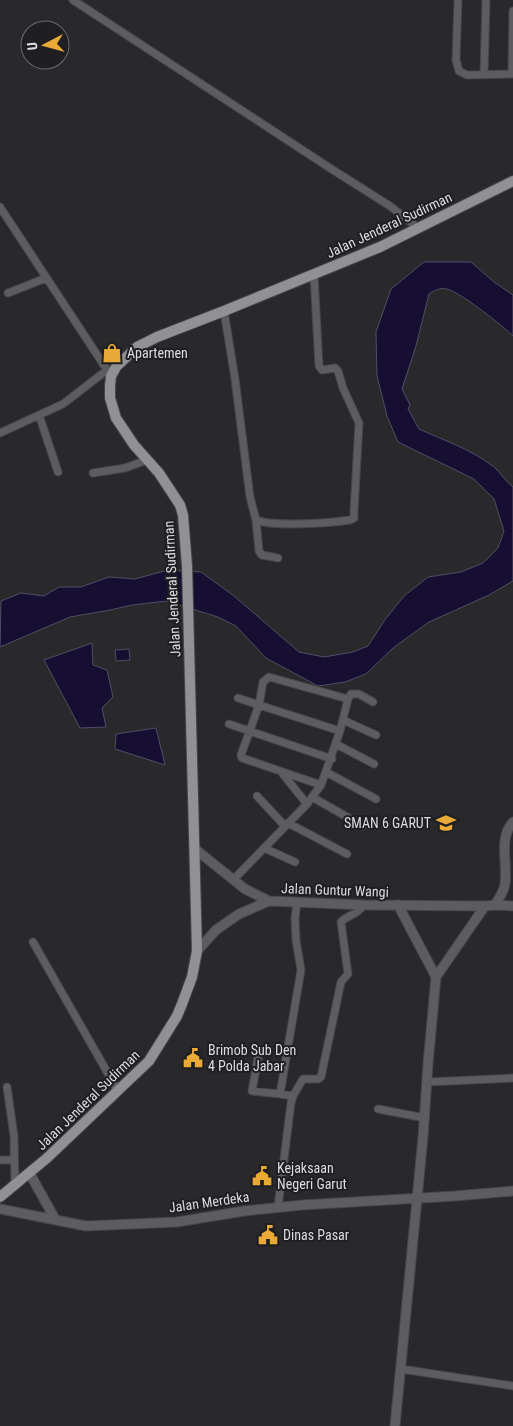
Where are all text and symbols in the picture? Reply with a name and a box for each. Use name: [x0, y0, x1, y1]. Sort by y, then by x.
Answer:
north arrow: [20, 20, 70, 70]
text: U: [24, 42, 40, 51]
street label: Jalan Jenderal Sudirman: [324, 189, 454, 261]
shop icon: Apartemen: [101, 342, 123, 364]
place label: Apartemen: [127, 345, 188, 361]
street label: Jalan Jenderal Sudirman: [160, 520, 184, 658]
school or university icon: SMAN 6 GARUT: [435, 812, 457, 834]
place label: SMAN 6 GARUT: [344, 815, 431, 831]
street label: Jalan Guntur Wangi: [281, 880, 389, 900]
place label: Brimob Sub Den 4 Polda Jabar: [208, 1042, 296, 1074]
street label: Jalan Jenderal Sudirman: [33, 1047, 143, 1153]
public building icon: Brimob Sub Den 4 Polda Jabar: [182, 1047, 204, 1069]
place label: Kejaksaan Negeri Garut: [277, 1160, 347, 1192]
public building icon: Kejaksaan Negeri Garut: [251, 1165, 273, 1187]
street label: Jalan Merdeka: [168, 1188, 250, 1216]
public building icon: Dinas Pasar: [257, 1224, 279, 1246]
place label: Dinas Pasar: [283, 1227, 349, 1243]

